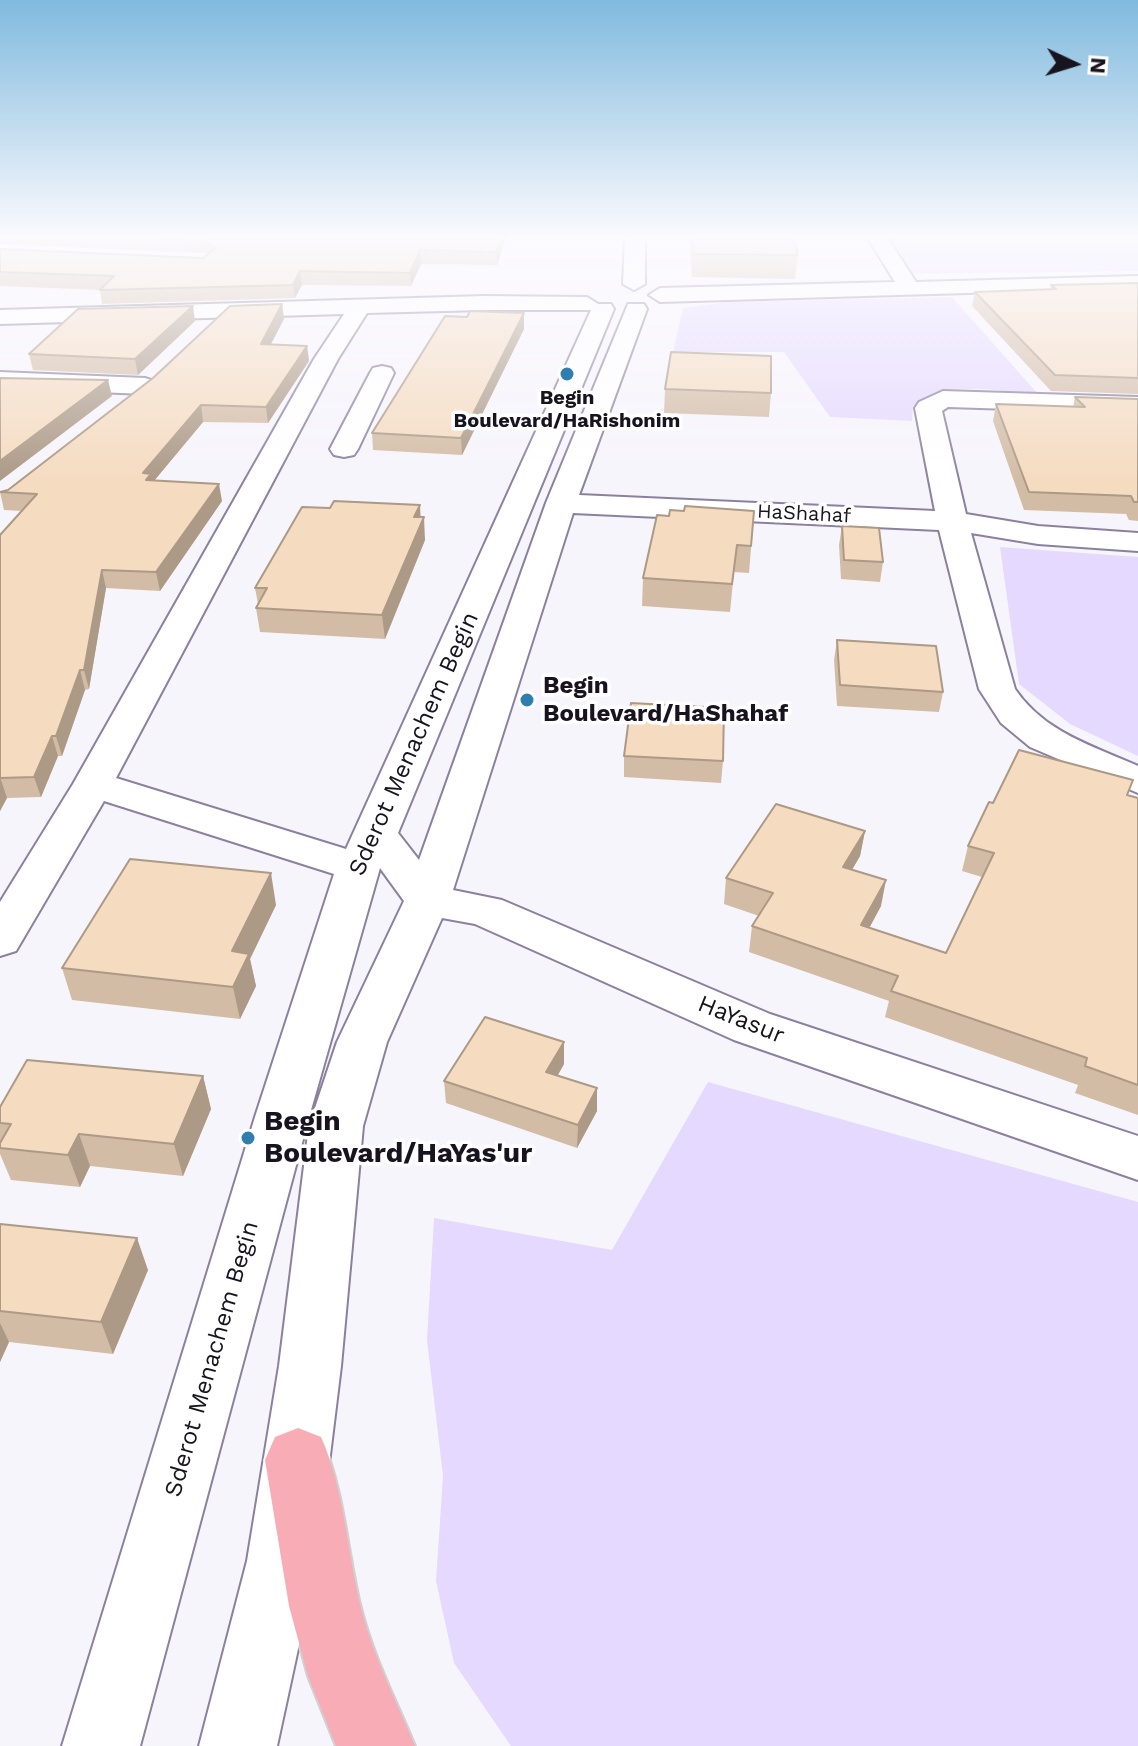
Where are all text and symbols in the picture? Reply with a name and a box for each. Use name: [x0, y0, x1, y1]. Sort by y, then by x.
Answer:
north arrow: [1034, 24, 1114, 104]
text: N: [1085, 57, 1111, 75]
marker: Begin Boulevard/HaRishonim: [558, 365, 576, 383]
place label: Begin Boulevard/HaRishonim: [454, 386, 680, 433]
street label: HaShahaf: [757, 500, 851, 528]
street label: Sderot Menachem Begin: [343, 608, 485, 880]
place label: Begin Boulevard/HaShahaf: [543, 672, 788, 728]
marker: Begin Boulevard/HaShahaf: [518, 691, 536, 709]
street label: HaYasur: [693, 990, 789, 1050]
place label: Begin Boulevard/HaYas'ur: [264, 1105, 532, 1171]
marker: Begin Boulevard/HaYas'ur: [239, 1129, 257, 1147]
street label: Sderot Menachem Begin: [159, 1218, 265, 1500]

